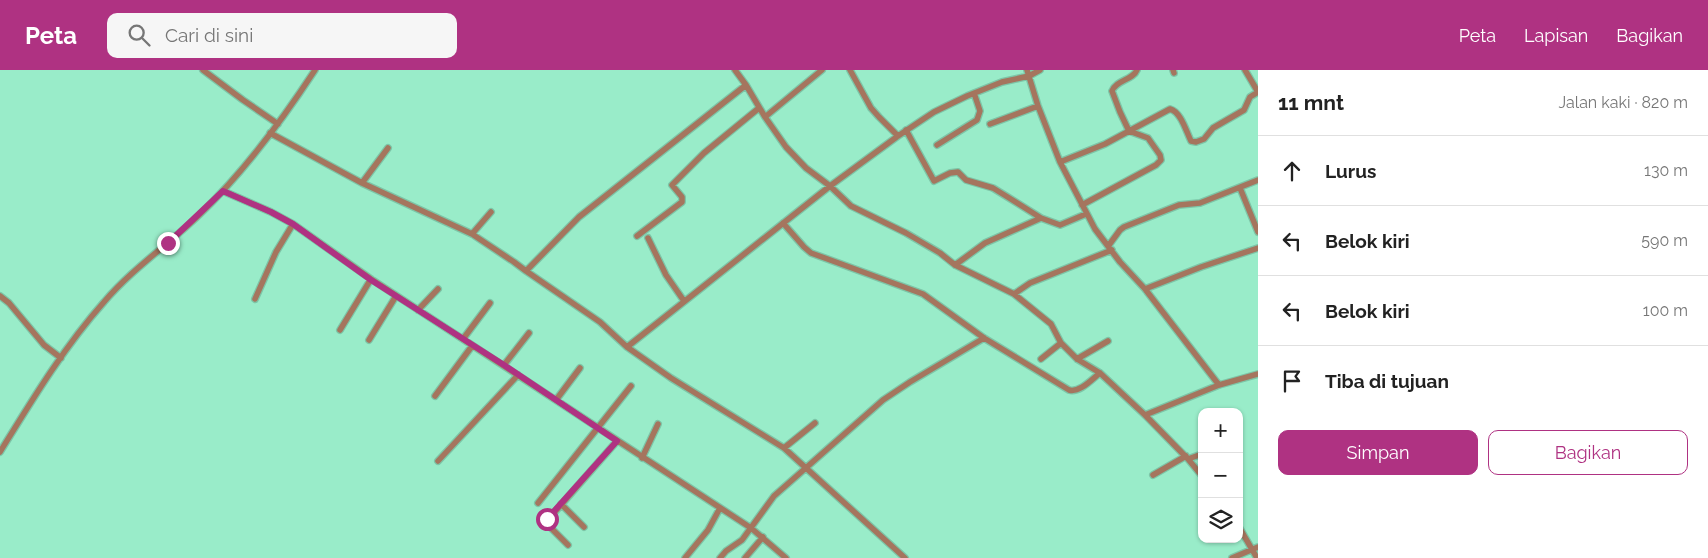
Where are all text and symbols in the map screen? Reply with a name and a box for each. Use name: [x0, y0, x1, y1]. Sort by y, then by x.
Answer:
search box: [107, 13, 457, 58]
text: Peta: [25, 21, 77, 50]
icon: search: [125, 21, 153, 49]
text: Cari di sini: [165, 24, 253, 46]
text: Peta: [1459, 25, 1496, 46]
text: Lapisan: [1524, 25, 1588, 46]
text: Bagikan: [1616, 25, 1683, 46]
text: 11 mnt: [1278, 90, 1344, 115]
text: Jalan kaki · 820 m: [1559, 93, 1688, 112]
icon: ahead: [1278, 157, 1306, 185]
text: Lurus: [1325, 160, 1376, 182]
text: 130 m: [1644, 161, 1688, 180]
icon: left: [1278, 227, 1306, 255]
text: Belok kiri: [1325, 230, 1410, 252]
text: 590 m: [1641, 231, 1688, 250]
route end: [157, 232, 180, 255]
icon: left: [1278, 297, 1306, 325]
text: Belok kiri: [1325, 300, 1410, 322]
text: 100 m: [1643, 301, 1688, 320]
icon: arrive: [1278, 367, 1306, 395]
text: Tiba di tujuan: [1325, 370, 1449, 392]
map controls: [1198, 408, 1243, 543]
button: +: [1198, 408, 1243, 453]
button: Simpan: [1278, 430, 1478, 475]
button: Bagikan: [1488, 430, 1688, 475]
button: −: [1198, 453, 1243, 498]
button: layers: [1198, 498, 1243, 543]
route start: [536, 508, 559, 531]

